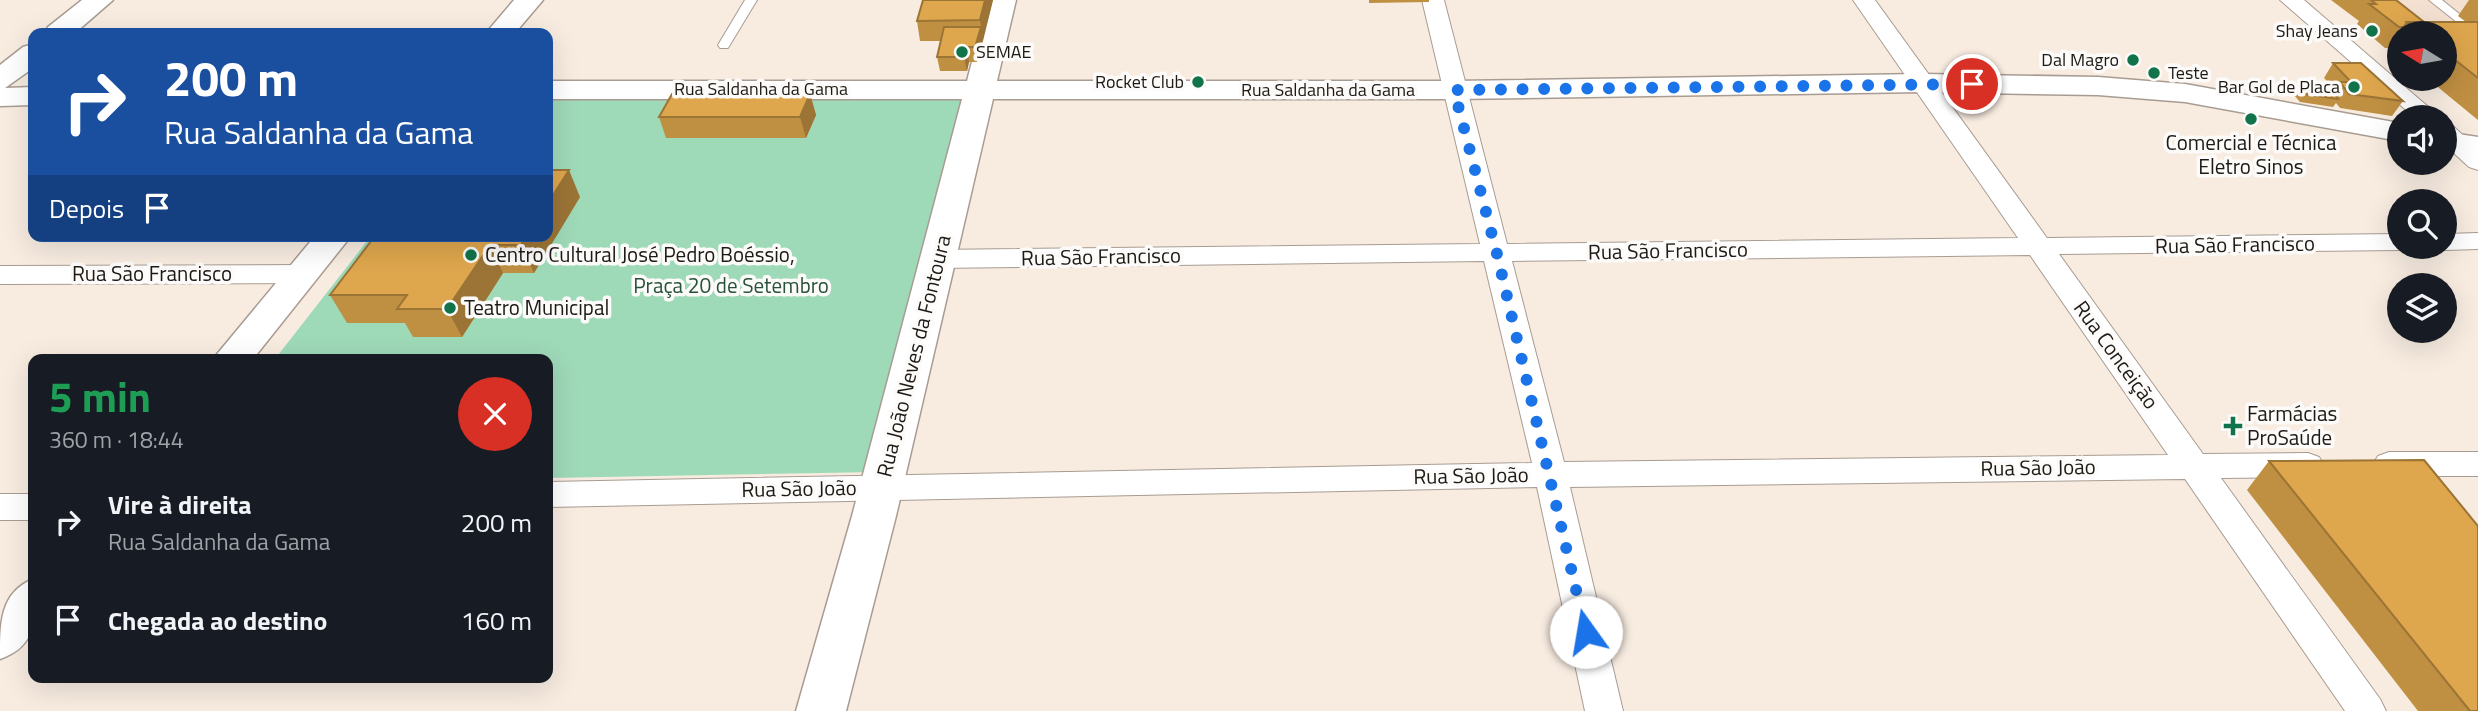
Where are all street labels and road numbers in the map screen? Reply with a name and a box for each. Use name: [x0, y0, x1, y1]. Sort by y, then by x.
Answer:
street label: Rua Saldanha da Gama: [674, 75, 848, 102]
street label: Rua Saldanha da Gama: [1241, 76, 1415, 103]
street label: Rua São Francisco: [2155, 227, 2315, 261]
street label: Rua João Neves da Fontoura: [867, 231, 959, 480]
street label: Rua São Francisco: [1588, 233, 1748, 267]
street label: Rua São Francisco: [1021, 239, 1181, 273]
street label: Rua São Francisco: [72, 257, 232, 289]
street label: Rua Conceição: [2066, 293, 2167, 415]
street label: Rua São João: [1980, 450, 2096, 484]
street label: Rua São João: [1413, 458, 1529, 492]
street label: Rua São João: [741, 471, 857, 505]

